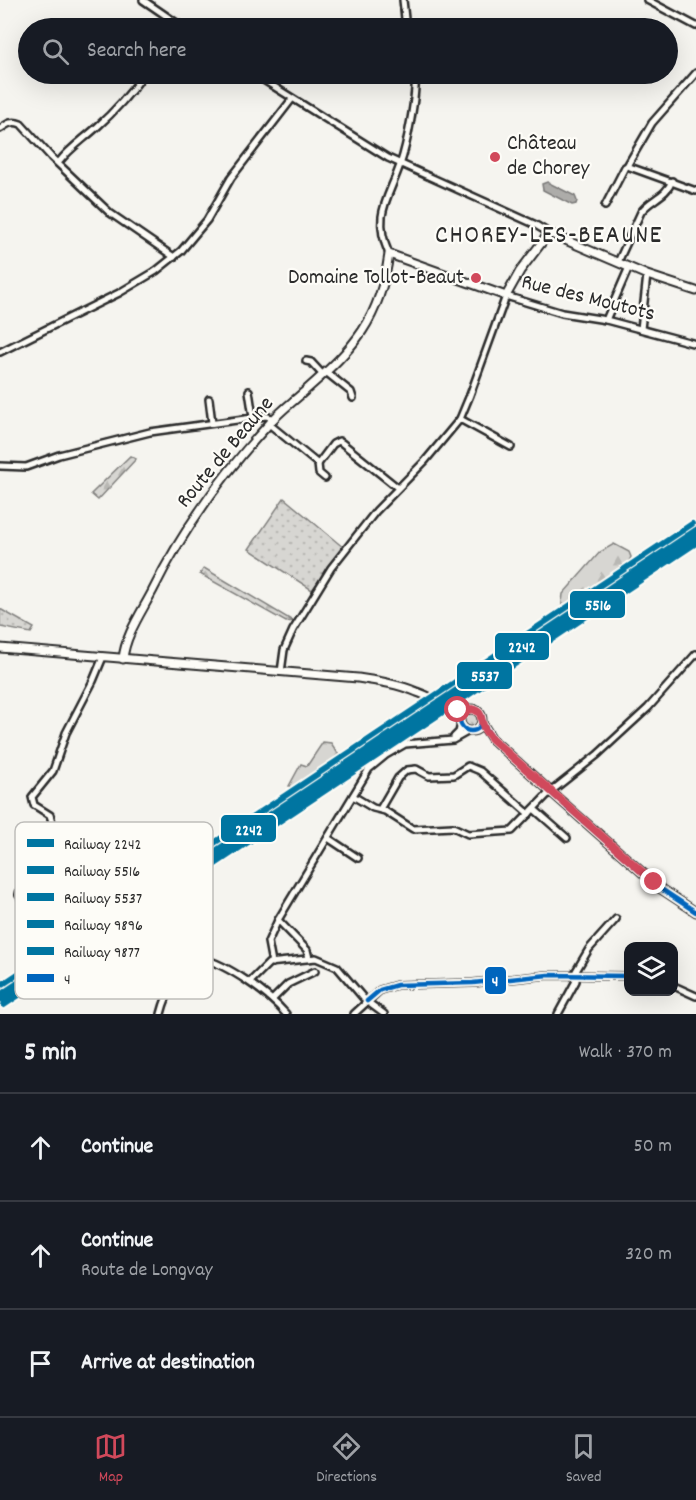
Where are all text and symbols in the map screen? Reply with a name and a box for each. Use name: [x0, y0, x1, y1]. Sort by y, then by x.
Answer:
search box: [18, 18, 678, 84]
icon: search: [39, 35, 72, 68]
text: Search here: [87, 36, 186, 67]
place label: Château de Chorey: [507, 129, 591, 185]
marker: Château de Chorey: [488, 150, 502, 164]
district label: CHOREY-LES-BEAUNE: [435, 218, 663, 255]
place label: Domaine Tollot-Beaut: [288, 263, 464, 294]
street label: Rue des Moutots: [518, 267, 658, 331]
marker: Domaine Tollot-Beaut: [469, 271, 483, 285]
street label: Route de Beaune: [170, 390, 282, 516]
line badge: 5516: [569, 590, 626, 619]
text: 5516: [585, 595, 611, 618]
line badge: 2242: [494, 632, 550, 661]
text: 2242: [508, 637, 536, 660]
line badge: 5537: [456, 661, 513, 690]
text: 5537: [471, 666, 499, 689]
route start: [444, 696, 470, 722]
line badge: 2242: [220, 814, 277, 843]
text: 2242: [235, 820, 263, 843]
legend: [15, 822, 213, 999]
text: Railway 2242: [64, 834, 142, 857]
text: Railway 5516: [64, 861, 140, 884]
route end: [640, 868, 666, 894]
text: Railway 5537: [64, 888, 142, 911]
text: Railway 9896: [64, 915, 143, 938]
text: Railway 9877: [64, 942, 140, 965]
map controls: [624, 942, 678, 996]
button: layers: [624, 942, 678, 996]
line badge: 4: [484, 966, 507, 995]
text: 4: [64, 969, 71, 992]
text: 4: [492, 971, 498, 994]
text: 5 min: [24, 1035, 77, 1072]
text: Walk · 370 m: [579, 1039, 672, 1067]
icon: ahead: [24, 1131, 57, 1164]
text: Continue: [81, 1132, 153, 1163]
text: 50 m: [634, 1133, 672, 1161]
text: Continue: [81, 1226, 153, 1257]
icon: ahead: [24, 1239, 57, 1272]
text: 320 m: [625, 1241, 672, 1269]
text: Route de Longvay: [81, 1257, 213, 1285]
icon: arrive: [24, 1347, 57, 1380]
text: Arrive at destination: [81, 1348, 255, 1379]
tab: Map: [94, 1430, 127, 1489]
tab: Directions: [316, 1430, 377, 1489]
tab: Saved: [566, 1430, 602, 1489]

